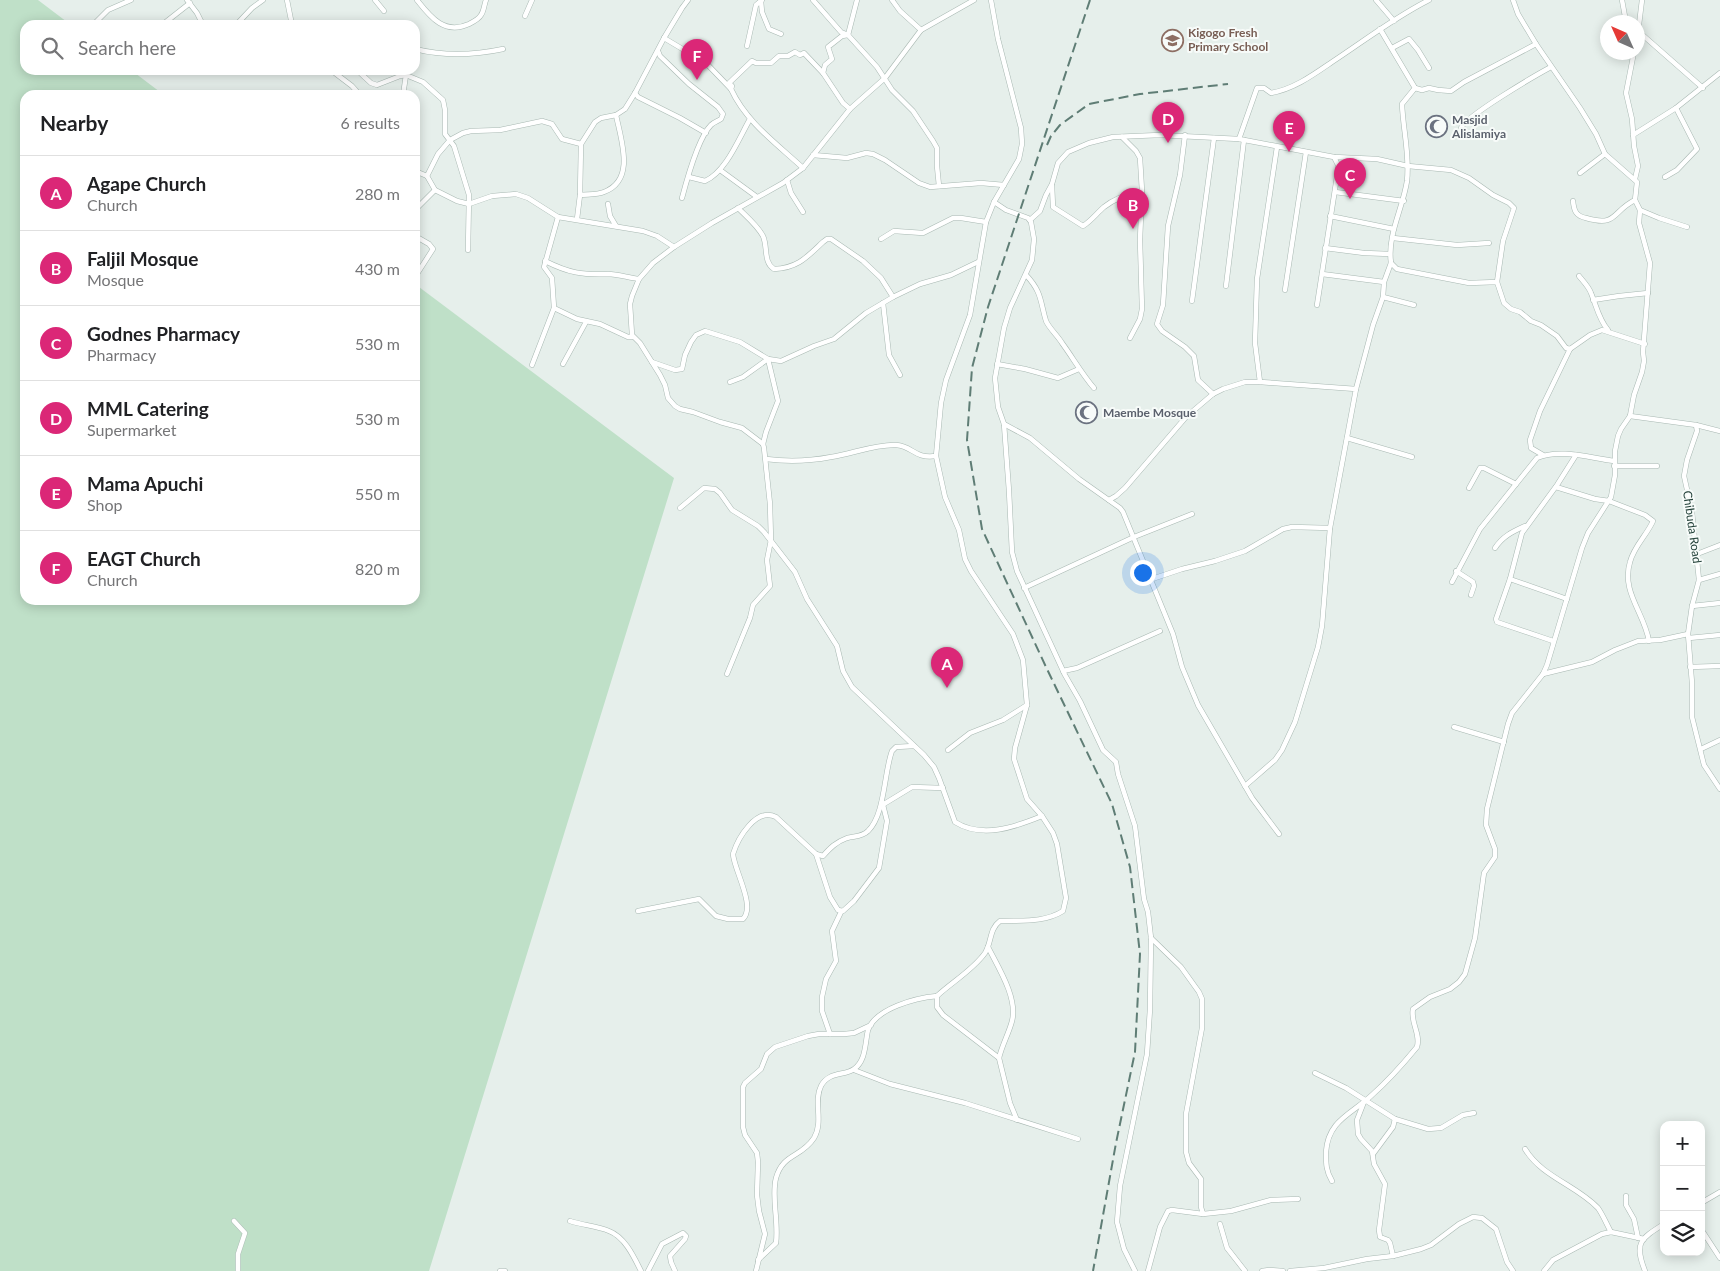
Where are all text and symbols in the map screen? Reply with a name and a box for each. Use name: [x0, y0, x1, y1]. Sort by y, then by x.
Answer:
north arrow: [1600, 15, 1645, 60]
search box: [20, 20, 420, 75]
place label: Kigogo Fresh Primary School: [1188, 25, 1268, 54]
school or university icon: Kigogo Fresh Primary School: [1160, 28, 1184, 52]
icon: search: [38, 34, 66, 62]
text: Search here: [78, 36, 176, 59]
pin: F: [681, 39, 713, 80]
pin: D: [1152, 102, 1184, 143]
text: Nearby: [40, 110, 108, 135]
pin: E: [1273, 111, 1305, 152]
place label: Masjid Alislamiya: [1451, 112, 1506, 141]
text: 6 results: [340, 113, 400, 132]
mosque icon: Masjid Alislamiya: [1424, 115, 1448, 139]
pin: C: [1334, 158, 1366, 199]
text: Agape Church: [87, 172, 206, 195]
text: A: [50, 184, 62, 203]
text: 280 m: [355, 184, 400, 203]
pin: B: [1117, 188, 1149, 229]
text: Church: [87, 195, 138, 214]
text: Faljil Mosque: [87, 247, 198, 270]
text: B: [51, 259, 61, 278]
text: 430 m: [355, 259, 400, 278]
text: Mosque: [87, 270, 144, 289]
text: Godnes Pharmacy: [87, 322, 240, 345]
text: C: [51, 334, 61, 353]
text: 530 m: [355, 334, 400, 353]
text: Pharmacy: [87, 345, 156, 364]
text: MML Catering: [87, 397, 209, 420]
mosque icon: Maembe Mosque: [1075, 401, 1099, 425]
place label: Maembe Mosque: [1103, 405, 1197, 420]
text: D: [50, 409, 62, 428]
text: 530 m: [355, 409, 400, 428]
text: Supermarket: [87, 420, 176, 439]
text: Mama Apuchi: [87, 472, 203, 495]
text: E: [51, 484, 61, 503]
text: 550 m: [355, 484, 400, 503]
street label: Chibuda Road: [1680, 490, 1705, 564]
text: Shop: [87, 495, 123, 514]
text: EAGT Church: [87, 547, 201, 570]
text: F: [51, 559, 61, 578]
text: 820 m: [355, 559, 400, 578]
your location: [1130, 560, 1156, 586]
text: Church: [87, 570, 138, 589]
pin: A: [931, 647, 963, 688]
map controls: [1660, 1121, 1705, 1256]
button: +: [1660, 1121, 1705, 1166]
button: −: [1660, 1166, 1705, 1211]
button: layers: [1660, 1211, 1705, 1256]

